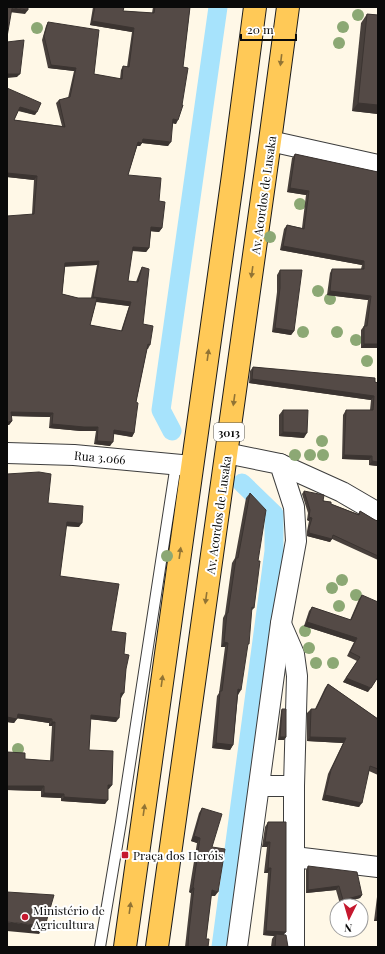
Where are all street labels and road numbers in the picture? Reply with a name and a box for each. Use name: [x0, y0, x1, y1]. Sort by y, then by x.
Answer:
street label: Av. Acordos de Lusaka: [247, 135, 279, 256]
road number: 3013: [214, 423, 244, 441]
street label: Rua 3.066: [74, 447, 126, 467]
street label: Av. Acordos de Lusaka: [202, 455, 234, 576]

